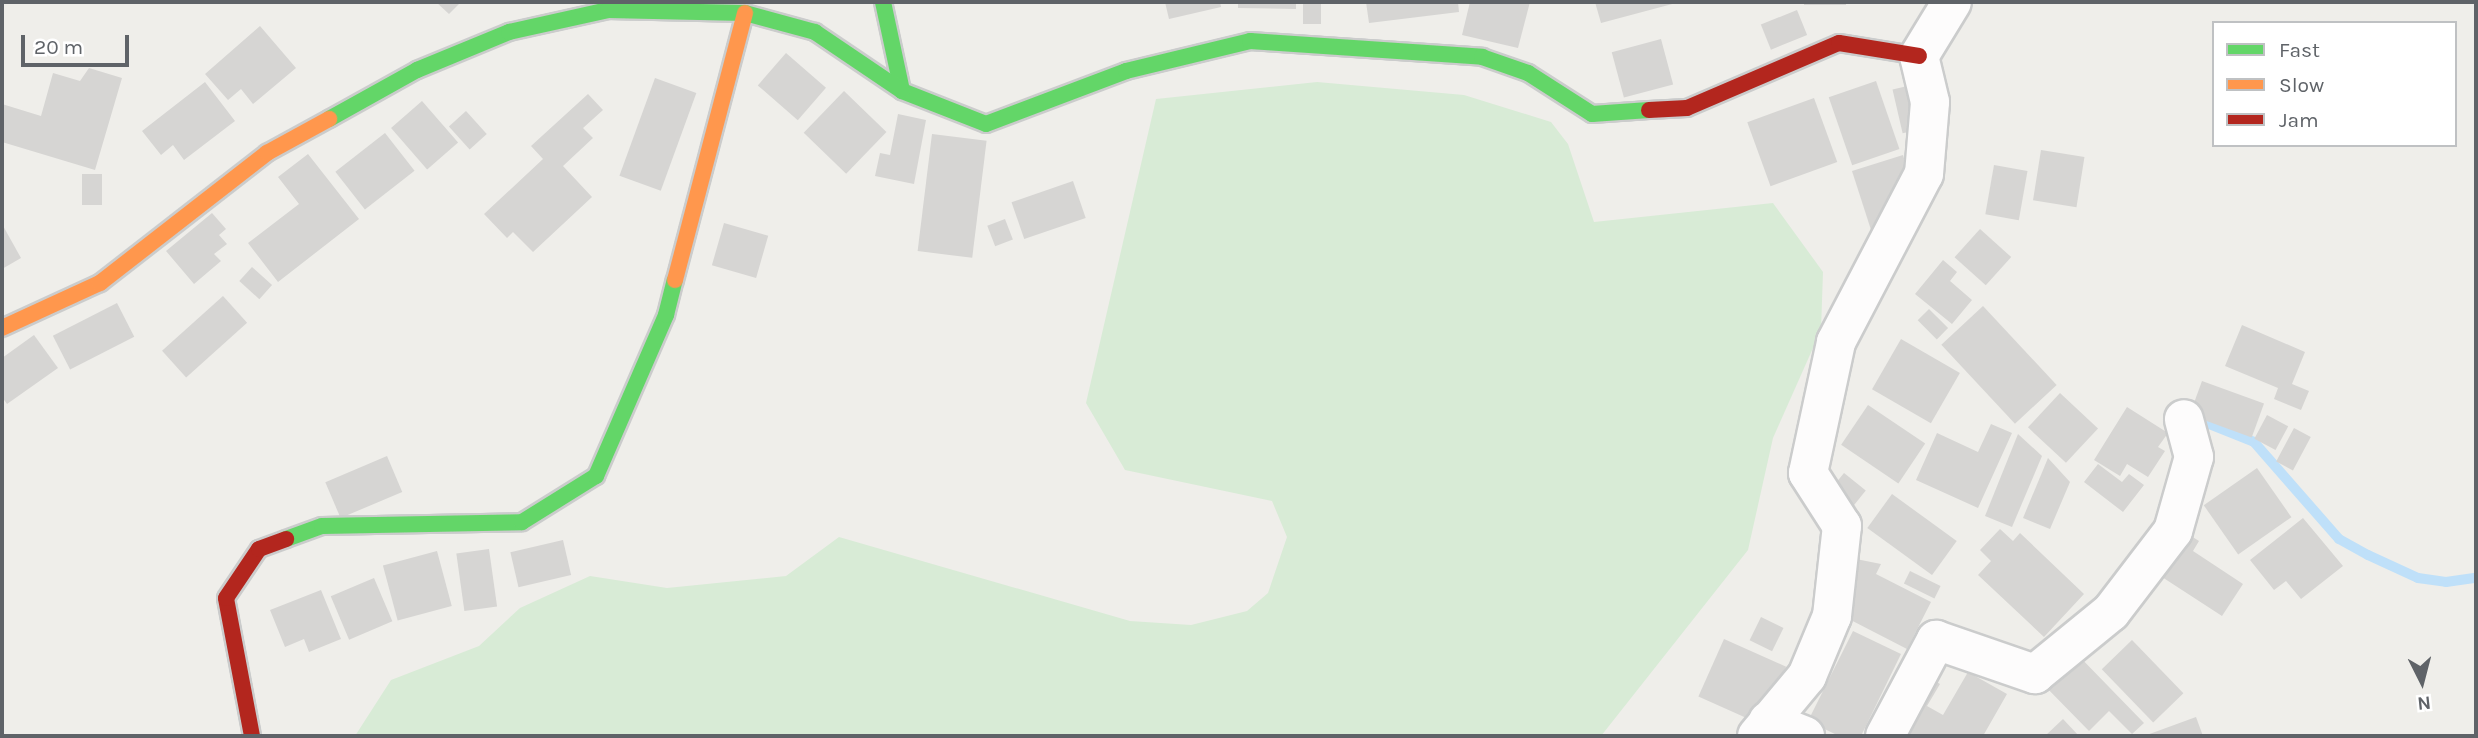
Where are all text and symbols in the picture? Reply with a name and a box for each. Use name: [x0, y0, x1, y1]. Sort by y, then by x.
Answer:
scale bar: [24, 21, 133, 65]
legend: [2212, 21, 2457, 147]
text: 20 m: [34, 35, 83, 59]
text: Fast: [2279, 38, 2320, 62]
text: Slow: [2279, 73, 2324, 97]
text: Jam: [2279, 108, 2319, 132]
north arrow: [2387, 647, 2457, 717]
text: N: [2416, 691, 2432, 715]

